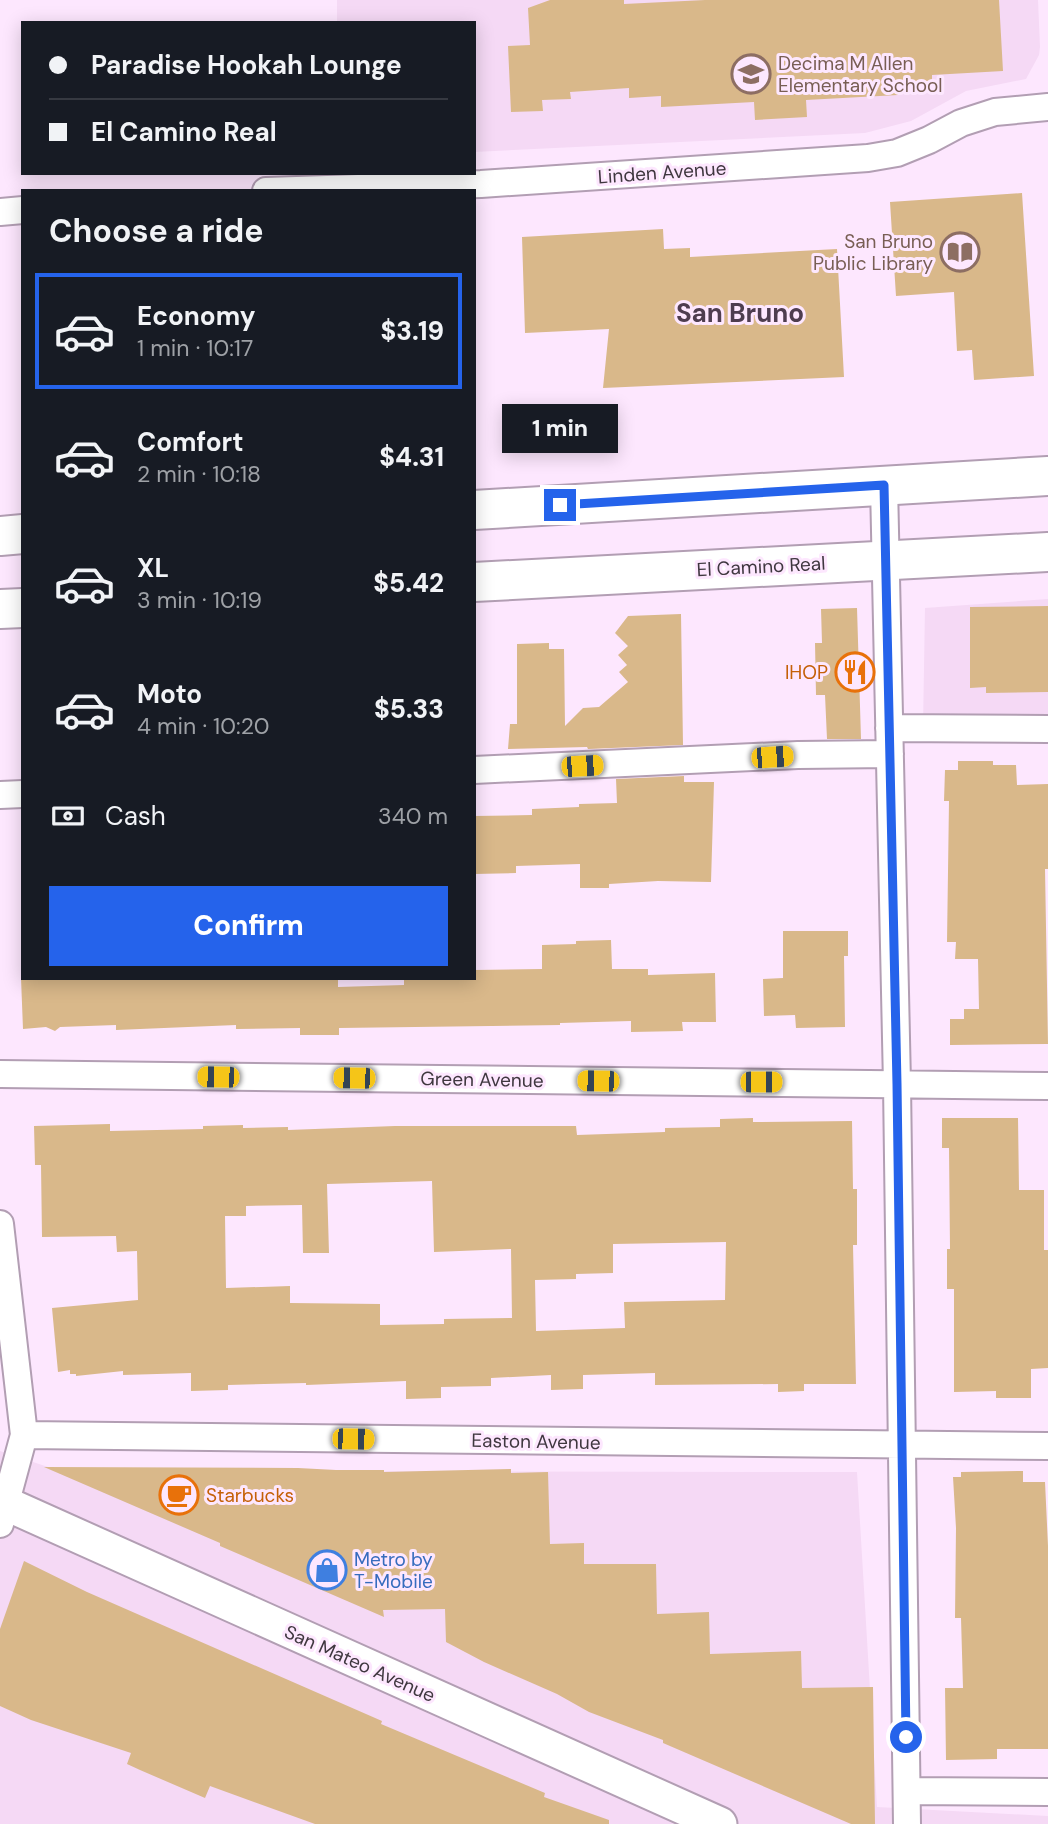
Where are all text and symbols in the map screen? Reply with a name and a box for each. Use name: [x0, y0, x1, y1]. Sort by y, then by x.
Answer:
text: Paradise Hookah Lounge: [91, 48, 402, 82]
place label: Decima M Allen Elementary School: [778, 51, 942, 98]
school or university icon: Decima M Allen Elementary School: [730, 53, 772, 95]
text: El Camino Real: [91, 115, 277, 149]
street label: Linden Avenue: [597, 156, 727, 189]
text: Choose a ride: [49, 210, 264, 252]
place label: San Bruno Public Library: [813, 229, 933, 276]
library icon: San Bruno Public Library: [939, 231, 981, 273]
district label: San Bruno: [676, 296, 804, 330]
text: Economy: [137, 299, 255, 333]
icon: car: [53, 300, 116, 363]
text: $3.19: [381, 314, 444, 348]
text: 1 min · 10:17: [137, 333, 253, 363]
callout: 1 min: [502, 404, 618, 452]
text: 1 min: [532, 413, 588, 443]
text: Comfort: [137, 425, 243, 459]
icon: car: [53, 426, 116, 489]
text: $4.31: [379, 440, 444, 474]
text: 2 min · 10:18: [137, 459, 261, 489]
route end: [544, 489, 576, 521]
text: XL: [137, 551, 169, 585]
street label: El Camino Real: [696, 551, 826, 582]
icon: car: [53, 552, 116, 615]
text: $5.42: [373, 566, 444, 600]
text: 3 min · 10:19: [137, 585, 262, 615]
restaurant icon: IHOP: [834, 651, 876, 693]
place label: IHOP: [785, 660, 828, 685]
text: Moto: [137, 677, 202, 711]
icon: car: [53, 678, 116, 741]
text: $5.33: [374, 692, 444, 726]
text: 4 min · 10:20: [137, 711, 269, 741]
car: [751, 745, 794, 769]
car: [561, 754, 604, 778]
icon: cash: [49, 797, 87, 835]
text: Cash: [105, 799, 166, 833]
text: 340 m: [378, 801, 448, 831]
button: Confirm: [49, 886, 448, 966]
car: [197, 1066, 240, 1088]
street label: Green Avenue: [420, 1066, 544, 1093]
car: [333, 1067, 376, 1089]
car: [577, 1070, 620, 1092]
car: [741, 1072, 783, 1093]
car: [332, 1428, 375, 1450]
street label: Easton Avenue: [471, 1428, 601, 1455]
cafe icon: Starbucks: [158, 1474, 200, 1516]
place label: Starbucks: [206, 1483, 294, 1508]
place label: Metro by T-Mobile: [354, 1547, 433, 1594]
shop icon: Metro by T-Mobile: [306, 1549, 348, 1591]
street label: San Mateo Avenue: [281, 1619, 439, 1708]
route start: [890, 1721, 922, 1753]

